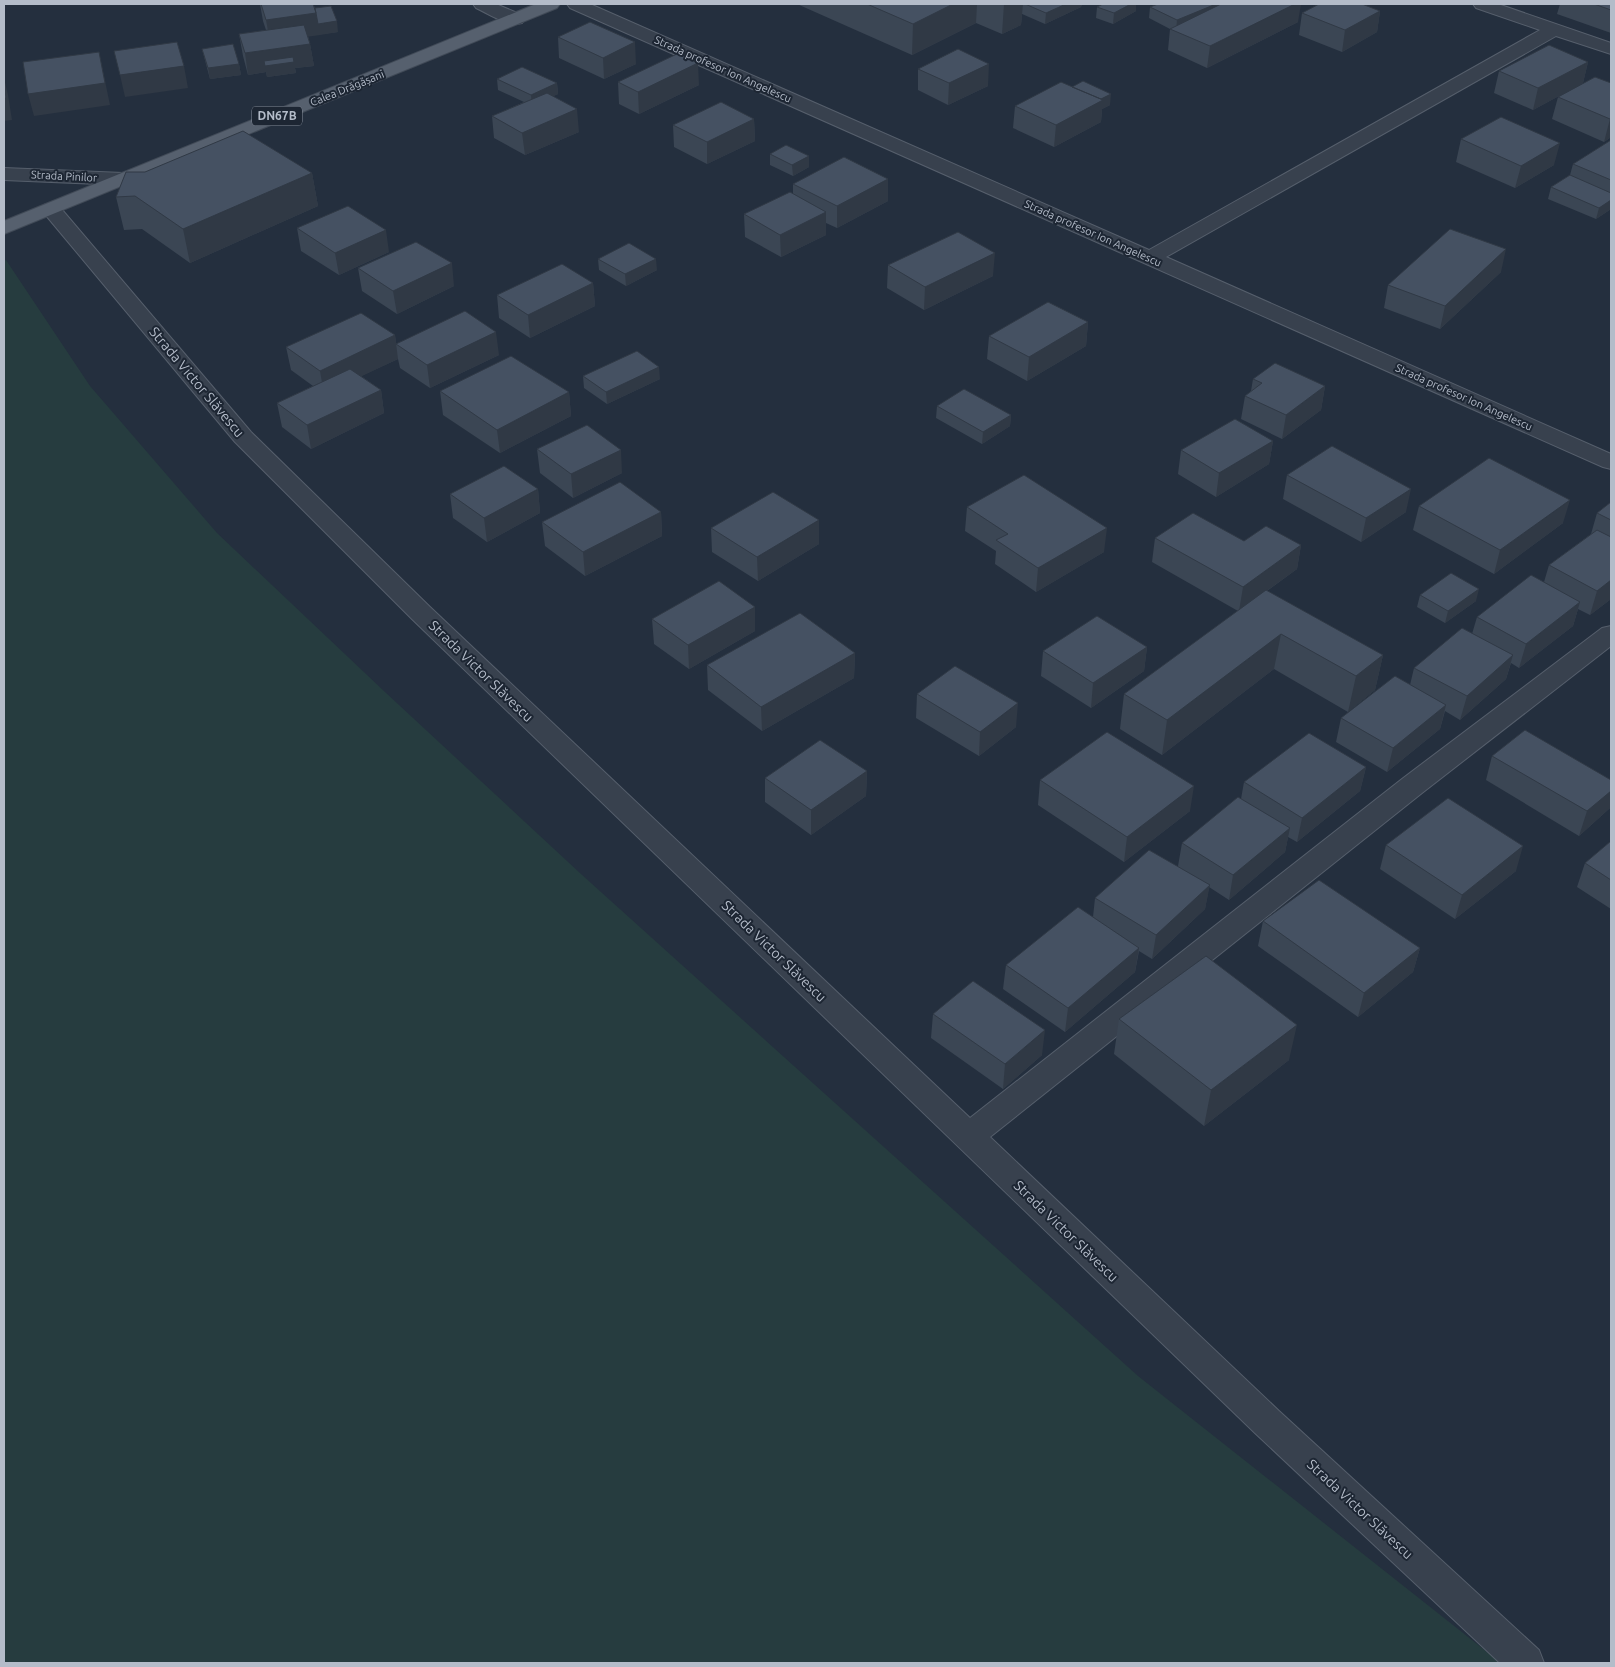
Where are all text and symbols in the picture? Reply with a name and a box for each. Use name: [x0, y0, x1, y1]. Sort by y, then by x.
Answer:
street label: Strada profesor Ion Angelescu: [653, 33, 793, 105]
street label: Calea Drăgășani: [308, 68, 386, 108]
road number: DN67B: [252, 106, 302, 125]
street label: Strada Pinilor: [31, 168, 98, 184]
street label: Strada profesor Ion Angelescu: [1023, 197, 1163, 269]
street label: Strada Victor Slăvescu: [146, 324, 248, 440]
street label: Strada profesor Ion Angelescu: [1394, 361, 1534, 433]
street label: Strada Victor Slăvescu: [426, 617, 536, 725]
street label: Strada Victor Slăvescu: [719, 897, 829, 1005]
street label: Strada Victor Slăvescu: [1011, 1177, 1121, 1285]
street label: Strada Victor Slăvescu: [1304, 1456, 1416, 1562]

